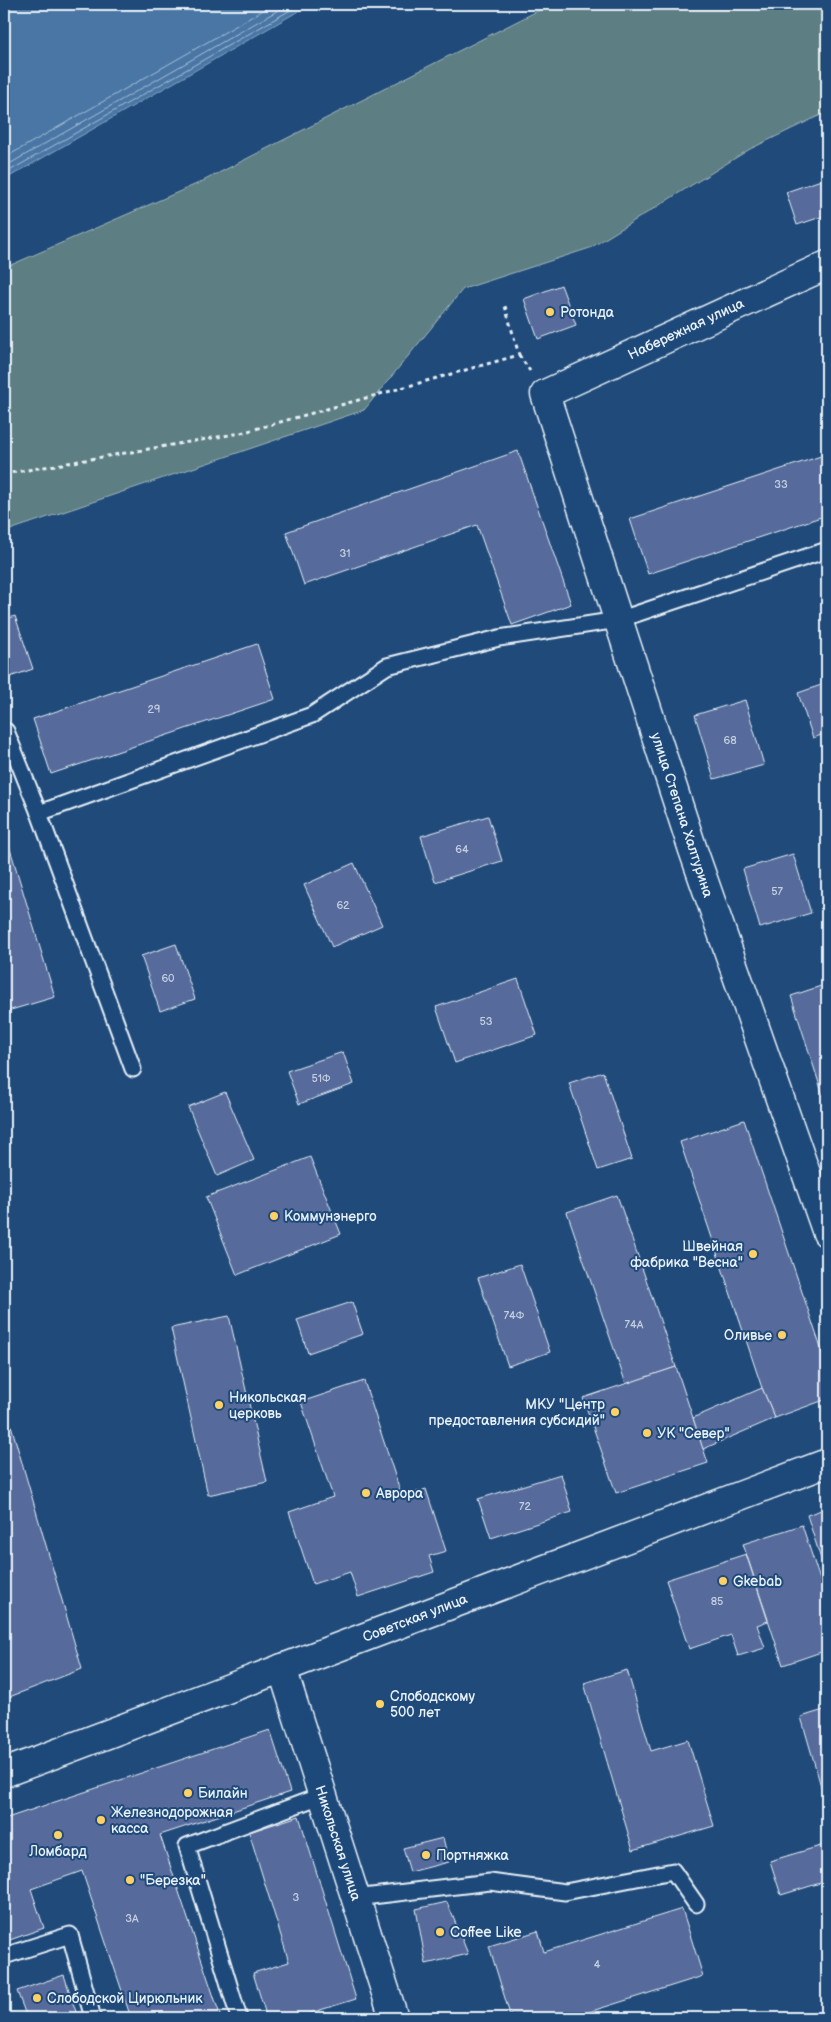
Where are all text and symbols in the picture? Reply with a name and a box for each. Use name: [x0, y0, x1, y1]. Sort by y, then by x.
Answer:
street label: Набережная улица: [625, 294, 747, 363]
place label: Ротонда: [560, 304, 615, 321]
marker: Ротонда: [544, 306, 556, 318]
house number: 33: [774, 478, 788, 491]
house number: 31: [339, 547, 351, 560]
house number: 29: [148, 703, 160, 716]
street label: улица Степана Халтурина: [647, 730, 717, 900]
house number: 68: [723, 734, 737, 747]
house number: 64: [455, 843, 469, 856]
house number: 57: [771, 885, 783, 898]
house number: 62: [336, 899, 350, 912]
house number: 60: [161, 972, 175, 985]
house number: 53: [479, 1015, 493, 1028]
house number: 51Ф: [311, 1072, 331, 1085]
place label: Коммунэнерго: [284, 1208, 376, 1225]
marker: Коммунэнерго: [268, 1210, 280, 1222]
place label: Швейная фабрика "Весна": [630, 1238, 743, 1271]
marker: Швейная фабрика "Весна": [747, 1248, 759, 1260]
house number: 74Ф: [504, 1309, 525, 1322]
house number: 74А: [625, 1318, 644, 1331]
place label: Оливье: [724, 1327, 772, 1344]
marker: Оливье: [776, 1329, 788, 1341]
place label: Никольская церковь: [229, 1389, 307, 1422]
place label: МКУ "Центр предоставления субсидий": [428, 1396, 605, 1429]
marker: Никольская церковь: [213, 1399, 225, 1411]
marker: МКУ "Центр предоставления субсидий": [609, 1406, 621, 1418]
place label: УК "Север": [657, 1425, 730, 1442]
marker: УК "Север": [641, 1427, 653, 1439]
place label: Аврора: [375, 1485, 424, 1502]
marker: Аврора: [360, 1487, 372, 1499]
house number: 72: [519, 1500, 531, 1513]
place label: Gkebab: [733, 1573, 782, 1590]
marker: Gkebab: [717, 1575, 729, 1587]
street label: Советская улица: [360, 1590, 470, 1646]
house number: 85: [711, 1595, 723, 1608]
place label: Слободскому 500 лет: [390, 1688, 475, 1721]
marker: Слободскому 500 лет: [374, 1698, 386, 1710]
street label: Никольская улица: [311, 1783, 365, 1903]
place label: Билайн: [198, 1785, 248, 1802]
marker: Билайн: [182, 1787, 194, 1799]
place label: Железнодорожная касса: [111, 1804, 233, 1837]
marker: Железнодорожная касса: [95, 1814, 107, 1826]
marker: Ломбард: [52, 1829, 64, 1841]
place label: Ломбард: [28, 1843, 87, 1860]
place label: Портняжка: [436, 1847, 510, 1864]
marker: Портняжка: [420, 1849, 432, 1861]
place label: "Березка": [140, 1872, 206, 1889]
marker: "Березка": [124, 1874, 136, 1886]
house number: 3: [293, 1891, 300, 1904]
house number: 3А: [125, 1912, 139, 1925]
place label: Coffee Like: [450, 1924, 522, 1941]
marker: Coffee Like: [434, 1926, 446, 1938]
house number: 4: [594, 1958, 601, 1971]
place label: Слободской Цирюльник: [47, 1990, 203, 2007]
marker: Слободской Цирюльник: [31, 1992, 43, 2004]

